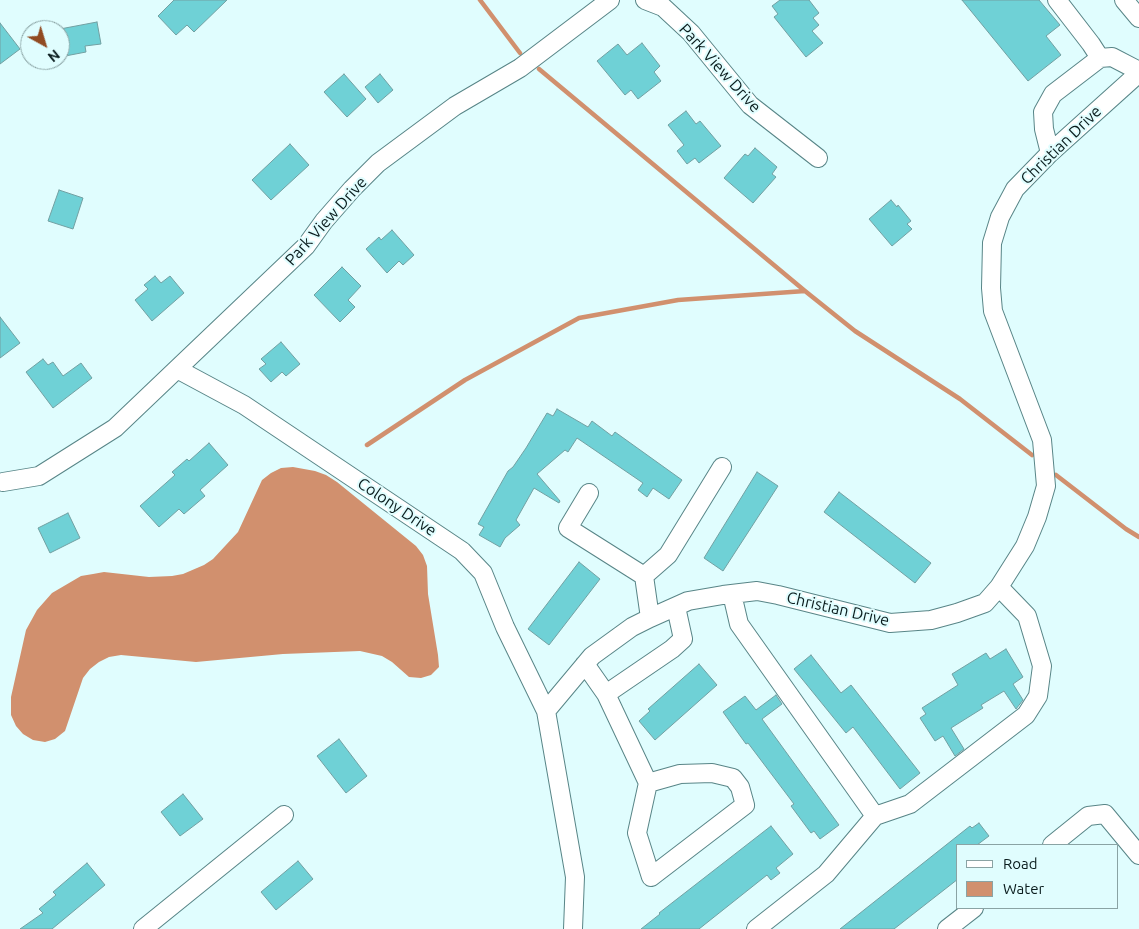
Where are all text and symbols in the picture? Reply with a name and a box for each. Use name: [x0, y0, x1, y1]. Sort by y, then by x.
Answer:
north arrow: [20, 20, 70, 70]
street label: Park View Drive: [675, 20, 765, 116]
text: N: [45, 46, 63, 65]
street label: Christian Drive: [1017, 102, 1105, 188]
street label: Park View Drive: [281, 173, 371, 269]
street label: Colony Drive: [354, 474, 440, 540]
street label: Christian Drive: [785, 588, 891, 630]
legend: [956, 844, 1119, 909]
text: Road: [1003, 855, 1038, 872]
text: Water: [1003, 880, 1044, 897]

